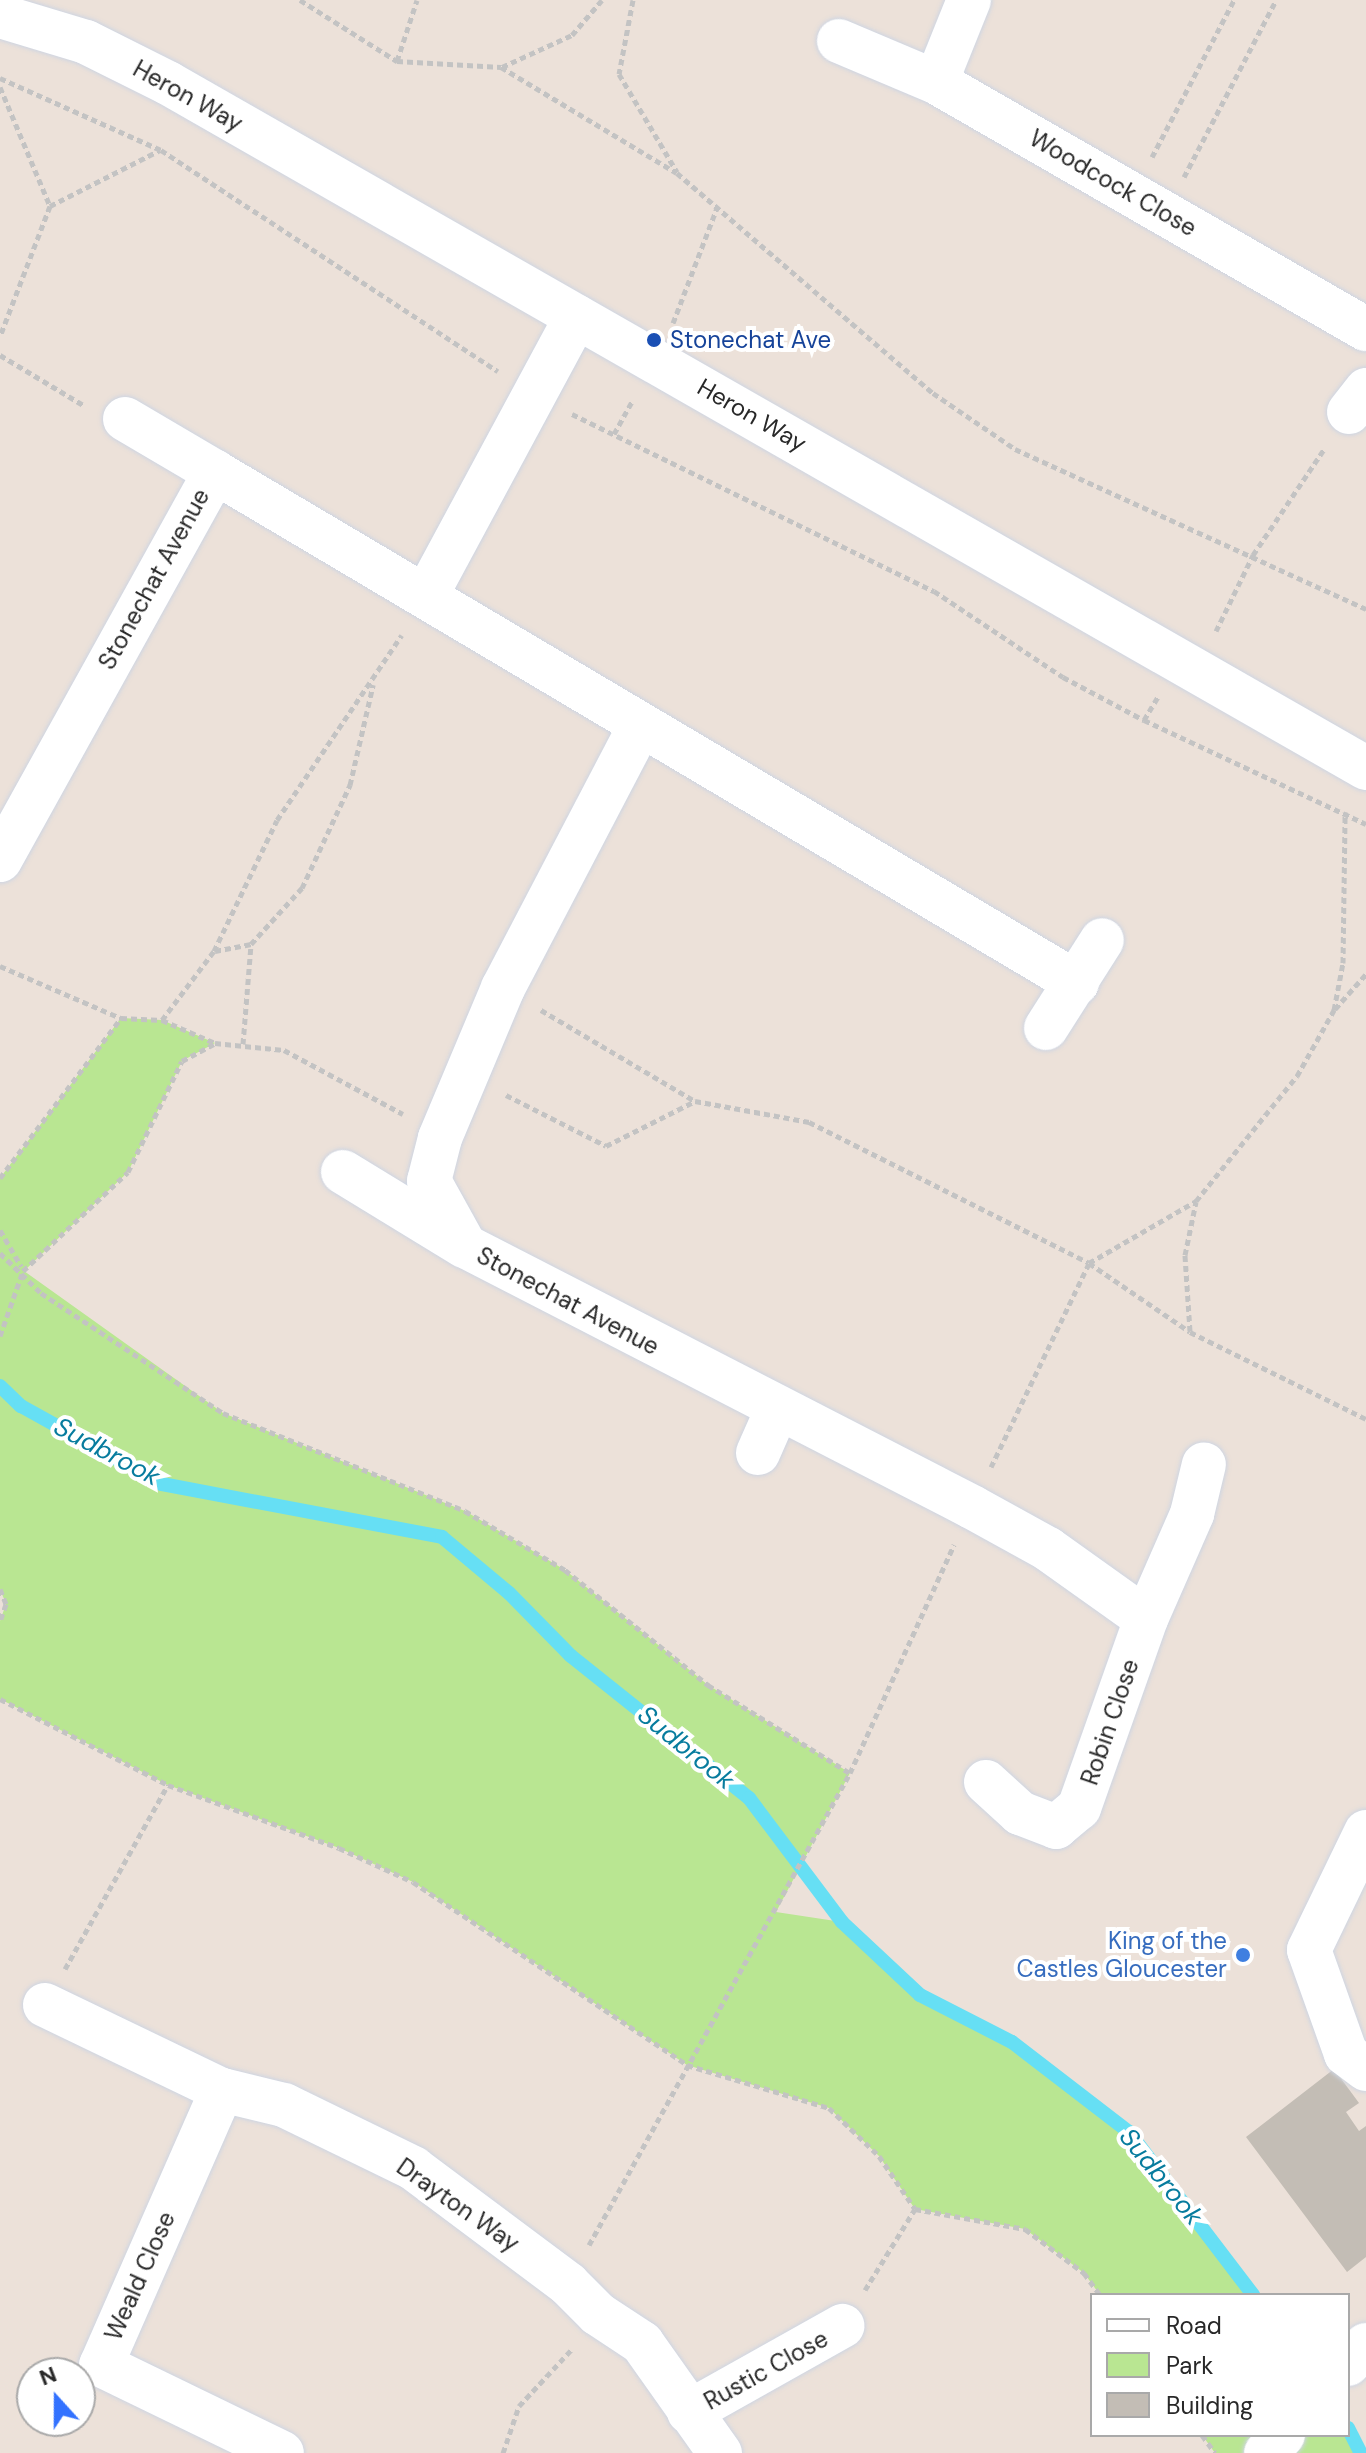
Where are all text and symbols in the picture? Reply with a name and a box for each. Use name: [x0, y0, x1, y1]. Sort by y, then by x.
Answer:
street label: Heron Way: [128, 54, 248, 138]
street label: Woodcock Close: [1024, 123, 1202, 243]
place label: Stonechat Ave: [670, 326, 831, 354]
marker: Stonechat Ave: [645, 331, 663, 349]
street label: Heron Way: [692, 372, 812, 458]
street label: Stonechat Avenue: [92, 484, 216, 674]
street label: Stonechat Avenue: [472, 1241, 664, 1361]
water label: Sudbrook: [49, 1411, 165, 1493]
street label: Robin Close: [1075, 1655, 1145, 1789]
water label: Sudbrook: [631, 1699, 741, 1797]
place label: King of the Castles Gloucester: [1016, 1927, 1227, 1983]
marker: King of the Castles Gloucester: [1234, 1946, 1252, 1964]
water label: Sudbrook: [1112, 2122, 1210, 2232]
street label: Drayton Way: [391, 2152, 525, 2258]
street label: Weald Close: [99, 2207, 181, 2345]
legend: [1090, 2293, 1350, 2437]
text: Road: [1166, 2310, 1222, 2341]
street label: Rustic Close: [699, 2324, 833, 2416]
text: Park: [1166, 2350, 1213, 2381]
north arrow: [16, 2357, 96, 2437]
text: N: [35, 2360, 61, 2392]
text: Building: [1166, 2390, 1253, 2421]

